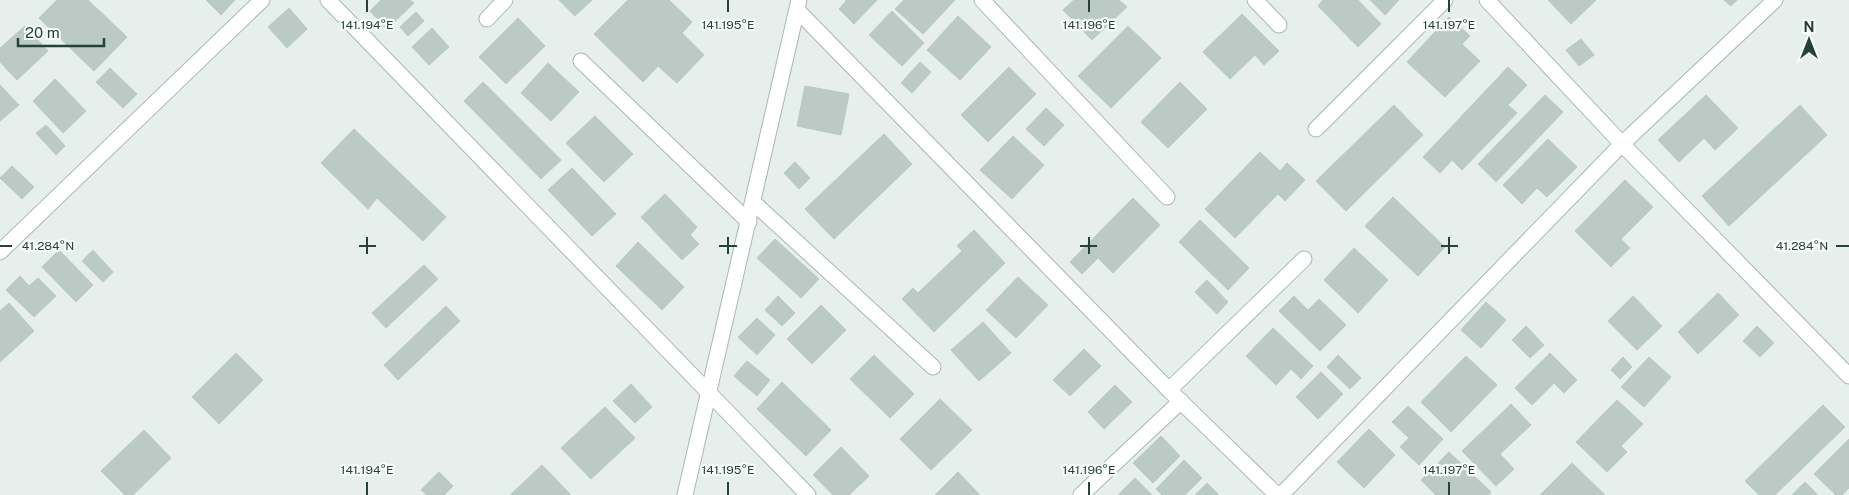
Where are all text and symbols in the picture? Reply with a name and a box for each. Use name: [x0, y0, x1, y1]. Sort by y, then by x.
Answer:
scale bar: [18, 15, 104, 47]
north arrow: [1784, 15, 1834, 65]
text: 141.194°E: [341, 18, 393, 32]
text: 141.195°E: [701, 18, 755, 32]
text: 141.196°E: [1063, 18, 1115, 32]
text: 141.197°E: [1423, 18, 1475, 32]
text: N: [1804, 19, 1814, 35]
text: 20 m: [25, 24, 60, 41]
text: 41.284°N: [22, 239, 74, 253]
text: 41.284°N: [1776, 239, 1828, 253]
text: 141.194°E: [341, 463, 393, 477]
text: 141.195°E: [701, 463, 755, 477]
text: 141.196°E: [1063, 463, 1115, 477]
text: 141.197°E: [1423, 463, 1475, 477]

